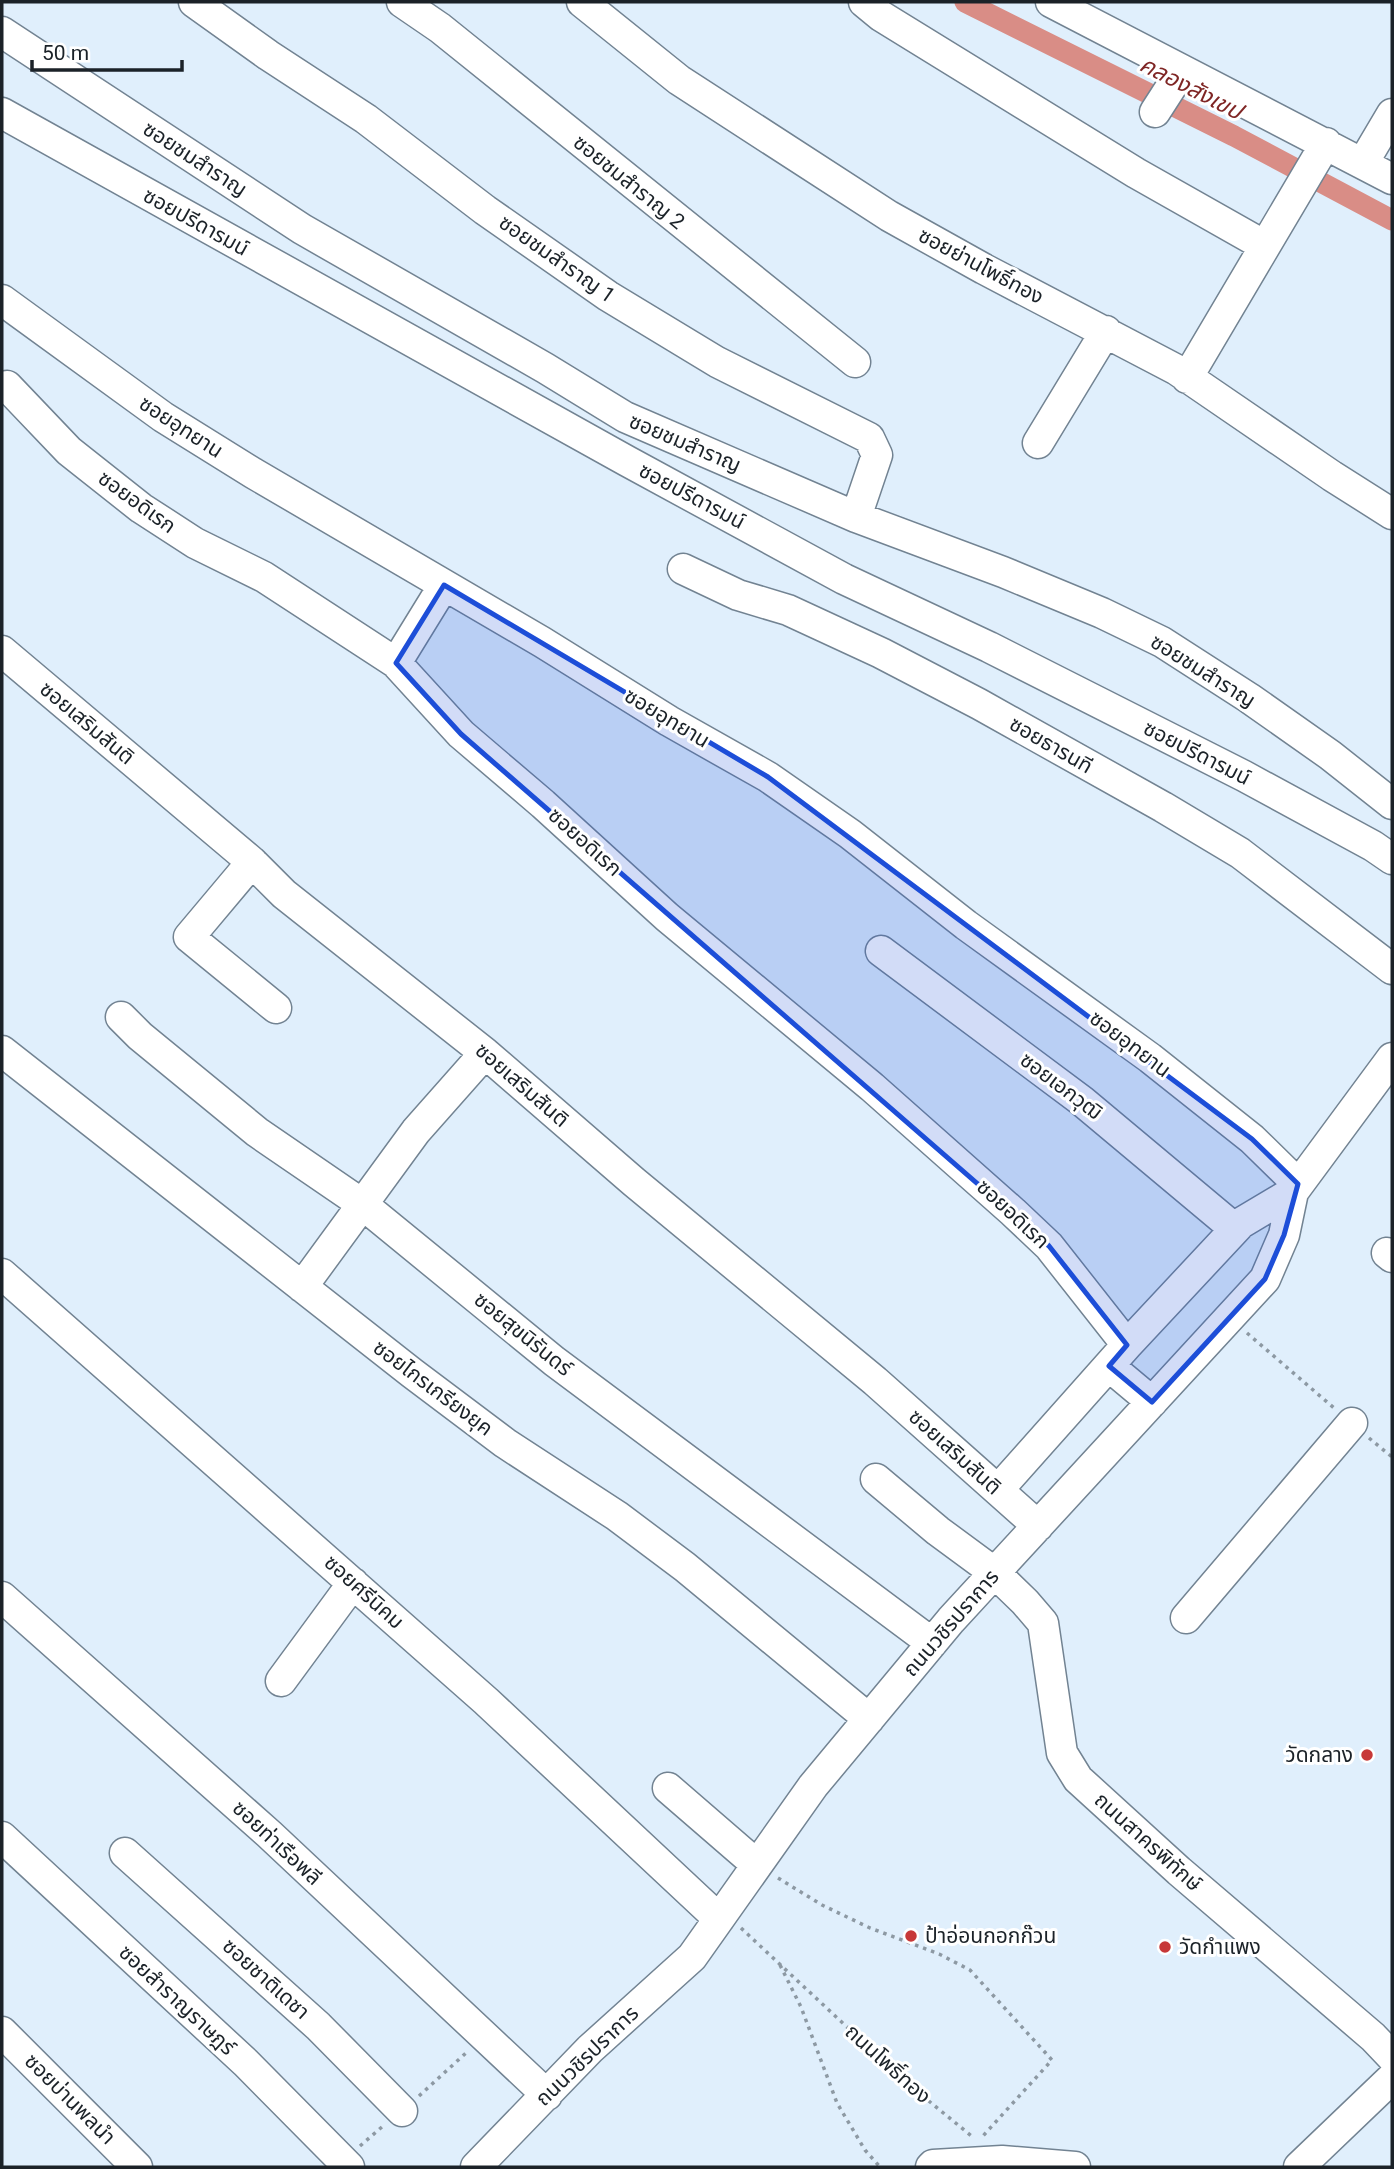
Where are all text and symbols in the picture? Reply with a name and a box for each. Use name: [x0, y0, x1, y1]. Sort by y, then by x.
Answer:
scale bar: [32, 28, 182, 72]
text: 50 m: [42, 41, 89, 65]
water label: คลองสังเขป: [1135, 51, 1249, 127]
street label: ซอยชมสำราญ: [139, 117, 251, 201]
street label: ซอยชมสำราญ 2: [569, 130, 690, 234]
street label: ซอยปรีดารมน์: [139, 183, 253, 261]
street label: ซอยชมสำราญ 1: [494, 210, 620, 308]
street label: ซอยย่านโพธิ์ทอง: [914, 222, 1048, 309]
street label: ซอยอุทยาน: [134, 391, 227, 464]
street label: ซอยชมสำราญ: [626, 409, 744, 477]
street label: ซอยปรีดารมน์: [635, 458, 749, 534]
street label: ซอยอดิเรก: [94, 466, 180, 538]
street label: ซอยชมสำราญ: [1146, 629, 1260, 713]
street label: ซอยเสริมสันติ: [35, 677, 139, 769]
street label: ซอยอุทยาน: [620, 683, 714, 754]
street label: ซอยธารนที: [1005, 712, 1097, 778]
street label: ซอยปรีดารมน์: [1140, 716, 1254, 790]
street label: ซอยอดิเรก: [544, 803, 626, 881]
street label: ซอยอุทยาน: [1084, 1006, 1175, 1083]
street label: ซอยเสริมสันติ: [471, 1038, 573, 1132]
street label: ซอยเอกวุฒิ: [1015, 1047, 1107, 1125]
street label: ซอยอดิเรก: [972, 1175, 1054, 1253]
street label: ซอยสุขนิรันดร์: [469, 1287, 578, 1382]
street label: ซอยไกรเกรียงยุค: [368, 1335, 498, 1442]
street label: ซอยเสริมสันติ: [904, 1404, 1006, 1500]
street label: ซอยศรีนิคม: [319, 1550, 409, 1634]
street label: ถนนวชิรปราการ: [898, 1565, 1004, 1681]
place label: วัดกลาง: [1285, 1743, 1353, 1767]
marker: วัดกลาง: [1359, 1747, 1375, 1763]
street label: ถนนสาครพิทักษ์: [1090, 1788, 1206, 1896]
street label: ซอยท่าเรือพลี: [228, 1796, 326, 1890]
place label: ป้าอ่อนกอกก๊วน: [925, 1924, 1056, 1948]
marker: ป้าอ่อนกอกก๊วน: [903, 1928, 919, 1944]
street label: ซอยชาติเดชา: [218, 1934, 314, 2024]
place label: วัดกำแพง: [1179, 1935, 1261, 1959]
marker: วัดกำแพง: [1157, 1939, 1173, 1955]
street label: ซอยสำราญราษฎร์: [114, 1940, 241, 2061]
street label: ถนนวชิรปราการ: [531, 2001, 643, 2111]
street label: ถนนโพธิ์ทอง: [840, 2019, 936, 2109]
street label: ซอยบ่านพลนำ: [20, 2049, 120, 2149]

